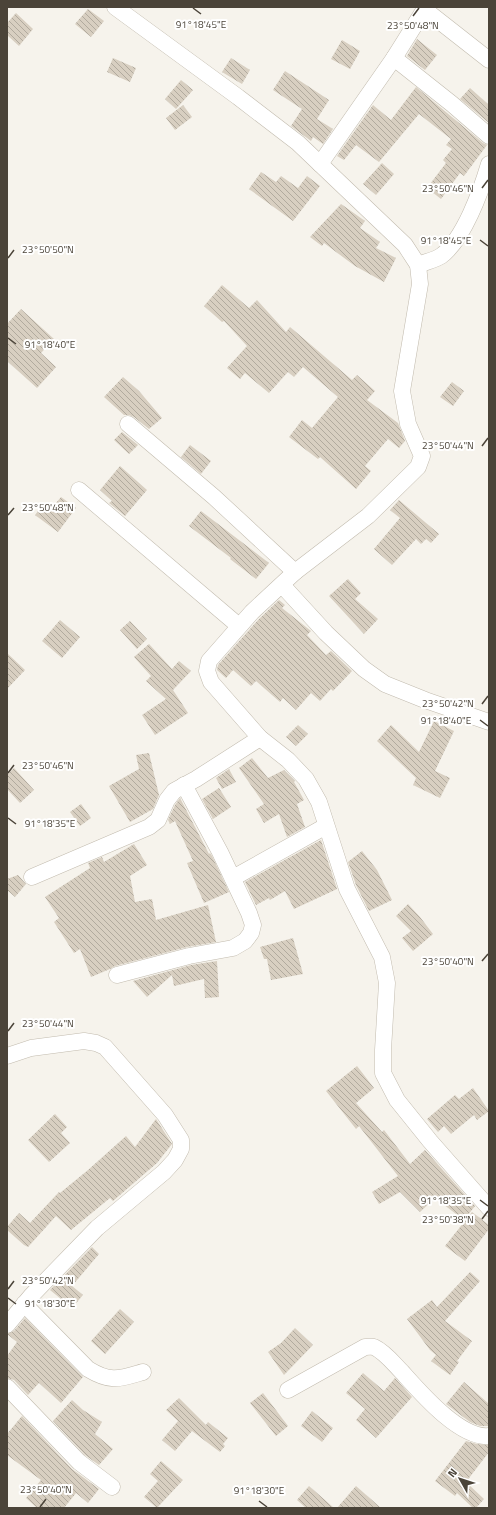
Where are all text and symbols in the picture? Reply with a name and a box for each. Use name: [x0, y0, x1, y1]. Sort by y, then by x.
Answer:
text: 91°18'45"E: [176, 17, 227, 32]
text: 23°50'48"N: [387, 18, 439, 33]
text: 23°50'46"N: [422, 181, 474, 196]
text: 91°18'45"E: [421, 233, 472, 248]
text: 23°50'50"N: [22, 242, 74, 257]
text: 91°18'40"E: [25, 337, 76, 352]
text: 23°50'44"N: [422, 438, 474, 453]
text: 23°50'48"N: [22, 500, 74, 515]
text: 23°50'42"N: [422, 696, 474, 711]
text: 91°18'40"E: [421, 713, 472, 728]
text: 23°50'46"N: [22, 758, 74, 773]
text: 91°18'35"E: [25, 816, 76, 831]
text: 23°50'40"N: [422, 954, 474, 969]
text: 23°50'44"N: [22, 1016, 74, 1031]
text: 91°18'35"E: [421, 1193, 472, 1208]
text: 23°50'38"N: [422, 1212, 474, 1227]
text: 23°50'42"N: [22, 1273, 74, 1288]
text: 91°18'30"E: [25, 1296, 76, 1311]
north arrow: [440, 1459, 480, 1499]
text: N: [444, 1465, 461, 1481]
text: 23°50'40"N: [20, 1482, 72, 1497]
text: 91°18'30"E: [234, 1483, 285, 1498]

